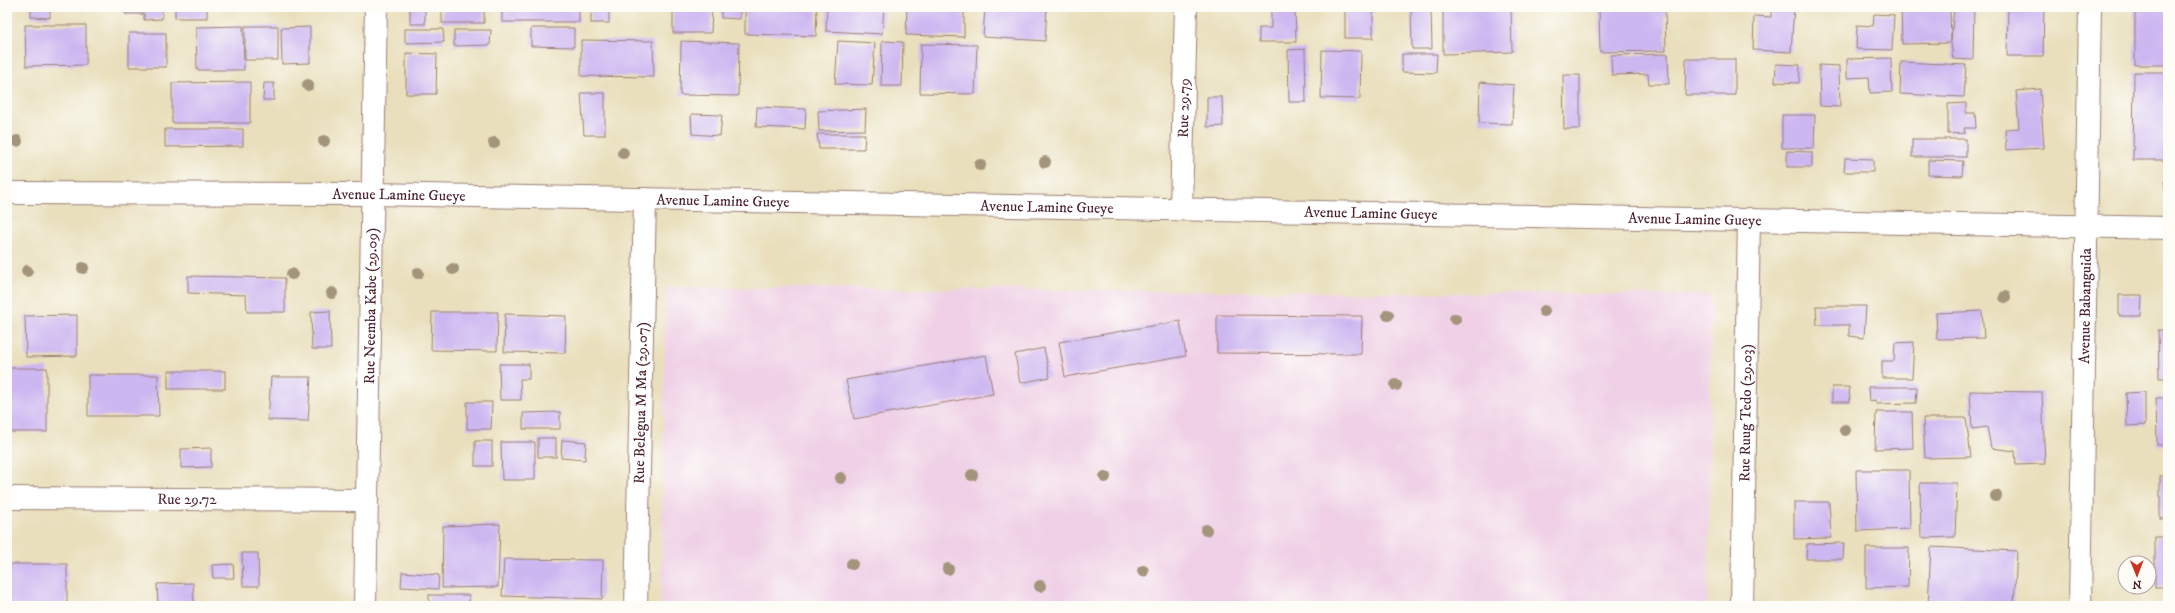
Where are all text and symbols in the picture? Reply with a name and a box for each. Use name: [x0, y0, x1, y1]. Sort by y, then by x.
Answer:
street label: Rue 29.79: [1173, 78, 1194, 138]
street label: Avenue Lamine Gueye: [332, 184, 466, 205]
street label: Avenue Lamine Gueye: [656, 190, 790, 211]
street label: Avenue Lamine Gueye: [980, 196, 1114, 218]
street label: Avenue Lamine Gueye: [1304, 202, 1438, 224]
street label: Avenue Lamine Gueye: [1628, 208, 1762, 230]
street label: Rue Neemba Kabe (29.09): [360, 228, 381, 384]
street label: Avenue Babanguida: [2075, 247, 2095, 364]
street label: Rue Belegua M Ma (29.07): [629, 322, 652, 484]
street label: Rue Ruug Tedo (29.03): [1735, 344, 1756, 482]
street label: Rue 29.72: [157, 489, 217, 509]
north arrow: [2117, 555, 2157, 595]
text: N: [2133, 577, 2142, 591]

